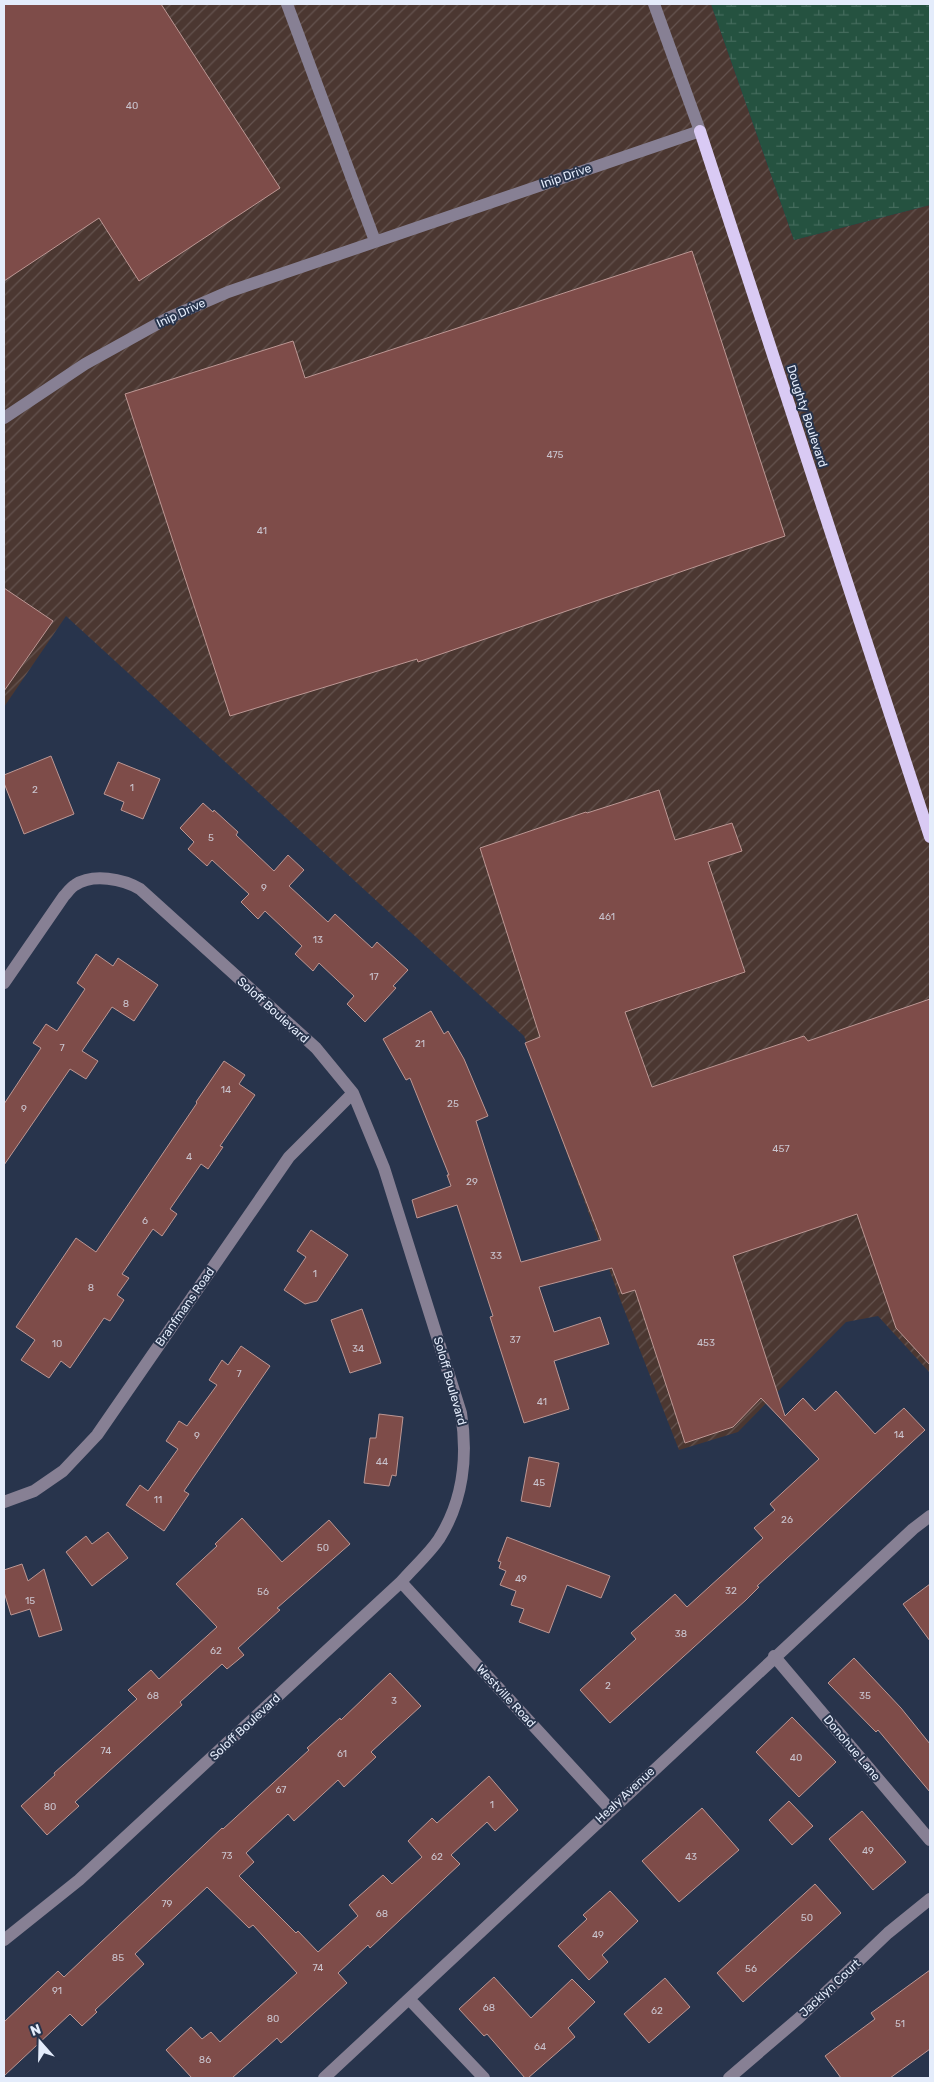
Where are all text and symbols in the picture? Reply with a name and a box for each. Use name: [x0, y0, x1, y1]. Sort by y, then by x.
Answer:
house number: 40: [126, 100, 138, 112]
street label: Inip Drive: [539, 161, 593, 191]
street label: Inip Drive: [154, 295, 208, 330]
street label: Doughty Boulevard: [784, 363, 830, 469]
house number: 475: [546, 449, 564, 461]
house number: 41: [257, 525, 267, 537]
house number: 1: [130, 782, 134, 794]
house number: 2: [32, 784, 38, 796]
house number: 5: [208, 832, 214, 844]
house number: 9: [261, 882, 267, 894]
house number: 461: [599, 911, 615, 923]
house number: 13: [313, 934, 323, 946]
house number: 17: [369, 971, 379, 983]
street label: Soloff Boulevard: [234, 974, 312, 1046]
house number: 8: [123, 998, 129, 1010]
house number: 21: [415, 1038, 425, 1050]
house number: 7: [59, 1042, 65, 1054]
house number: 14: [221, 1084, 231, 1096]
house number: 25: [447, 1098, 459, 1110]
house number: 9: [21, 1103, 27, 1115]
house number: 457: [772, 1143, 790, 1155]
house number: 4: [186, 1151, 192, 1163]
house number: 29: [466, 1176, 478, 1188]
house number: 6: [142, 1215, 148, 1227]
house number: 33: [490, 1250, 502, 1262]
street label: Branfmans Road: [153, 1265, 217, 1349]
house number: 1: [313, 1268, 317, 1280]
house number: 8: [88, 1282, 94, 1294]
house number: 37: [509, 1334, 521, 1346]
street label: Soloff Boulevard: [431, 1335, 469, 1427]
house number: 453: [697, 1337, 715, 1349]
house number: 10: [52, 1338, 62, 1350]
house number: 34: [352, 1343, 364, 1355]
house number: 7: [236, 1368, 242, 1380]
house number: 41: [537, 1396, 547, 1408]
house number: 14: [894, 1429, 904, 1441]
house number: 9: [194, 1430, 200, 1442]
house number: 44: [376, 1456, 388, 1468]
house number: 45: [533, 1477, 545, 1489]
house number: 11: [154, 1494, 162, 1506]
house number: 26: [781, 1514, 793, 1526]
house number: 50: [317, 1542, 329, 1554]
house number: 49: [515, 1573, 527, 1585]
house number: 32: [725, 1585, 737, 1597]
house number: 56: [257, 1586, 269, 1598]
house number: 15: [25, 1595, 35, 1607]
house number: 38: [675, 1628, 687, 1640]
house number: 62: [210, 1645, 222, 1657]
street label: Westville Road: [473, 1662, 539, 1730]
house number: 2: [605, 1680, 611, 1692]
house number: 68: [147, 1690, 159, 1702]
house number: 35: [859, 1690, 871, 1702]
street label: Soloff Boulevard: [207, 1691, 283, 1763]
house number: 3: [391, 1695, 397, 1707]
street label: Donohue Lane: [821, 1713, 884, 1784]
house number: 74: [101, 1745, 112, 1757]
house number: 61: [337, 1748, 347, 1760]
house number: 40: [790, 1752, 802, 1764]
street label: Healy Avenue: [593, 1764, 658, 1826]
house number: 67: [276, 1784, 286, 1796]
house number: 1: [490, 1799, 494, 1811]
house number: 80: [44, 1801, 56, 1813]
house number: 49: [862, 1845, 874, 1857]
house number: 73: [221, 1850, 233, 1862]
house number: 62: [431, 1851, 443, 1863]
house number: 43: [685, 1851, 697, 1863]
house number: 79: [161, 1898, 173, 1910]
house number: 68: [376, 1908, 388, 1920]
house number: 50: [801, 1912, 813, 1924]
house number: 49: [592, 1929, 604, 1941]
house number: 85: [112, 1952, 124, 1964]
street label: Jacklyn Court: [797, 1956, 864, 2020]
house number: 74: [313, 1962, 324, 1974]
house number: 56: [745, 1963, 757, 1975]
house number: 91: [52, 1985, 62, 1997]
house number: 68: [483, 2002, 495, 2014]
house number: 62: [651, 2005, 663, 2017]
house number: 80: [267, 2013, 279, 2025]
north arrow: [15, 2017, 65, 2067]
house number: 51: [895, 2018, 905, 2030]
text: N: [28, 2021, 43, 2040]
house number: 64: [534, 2041, 546, 2053]
house number: 86: [199, 2054, 211, 2066]

